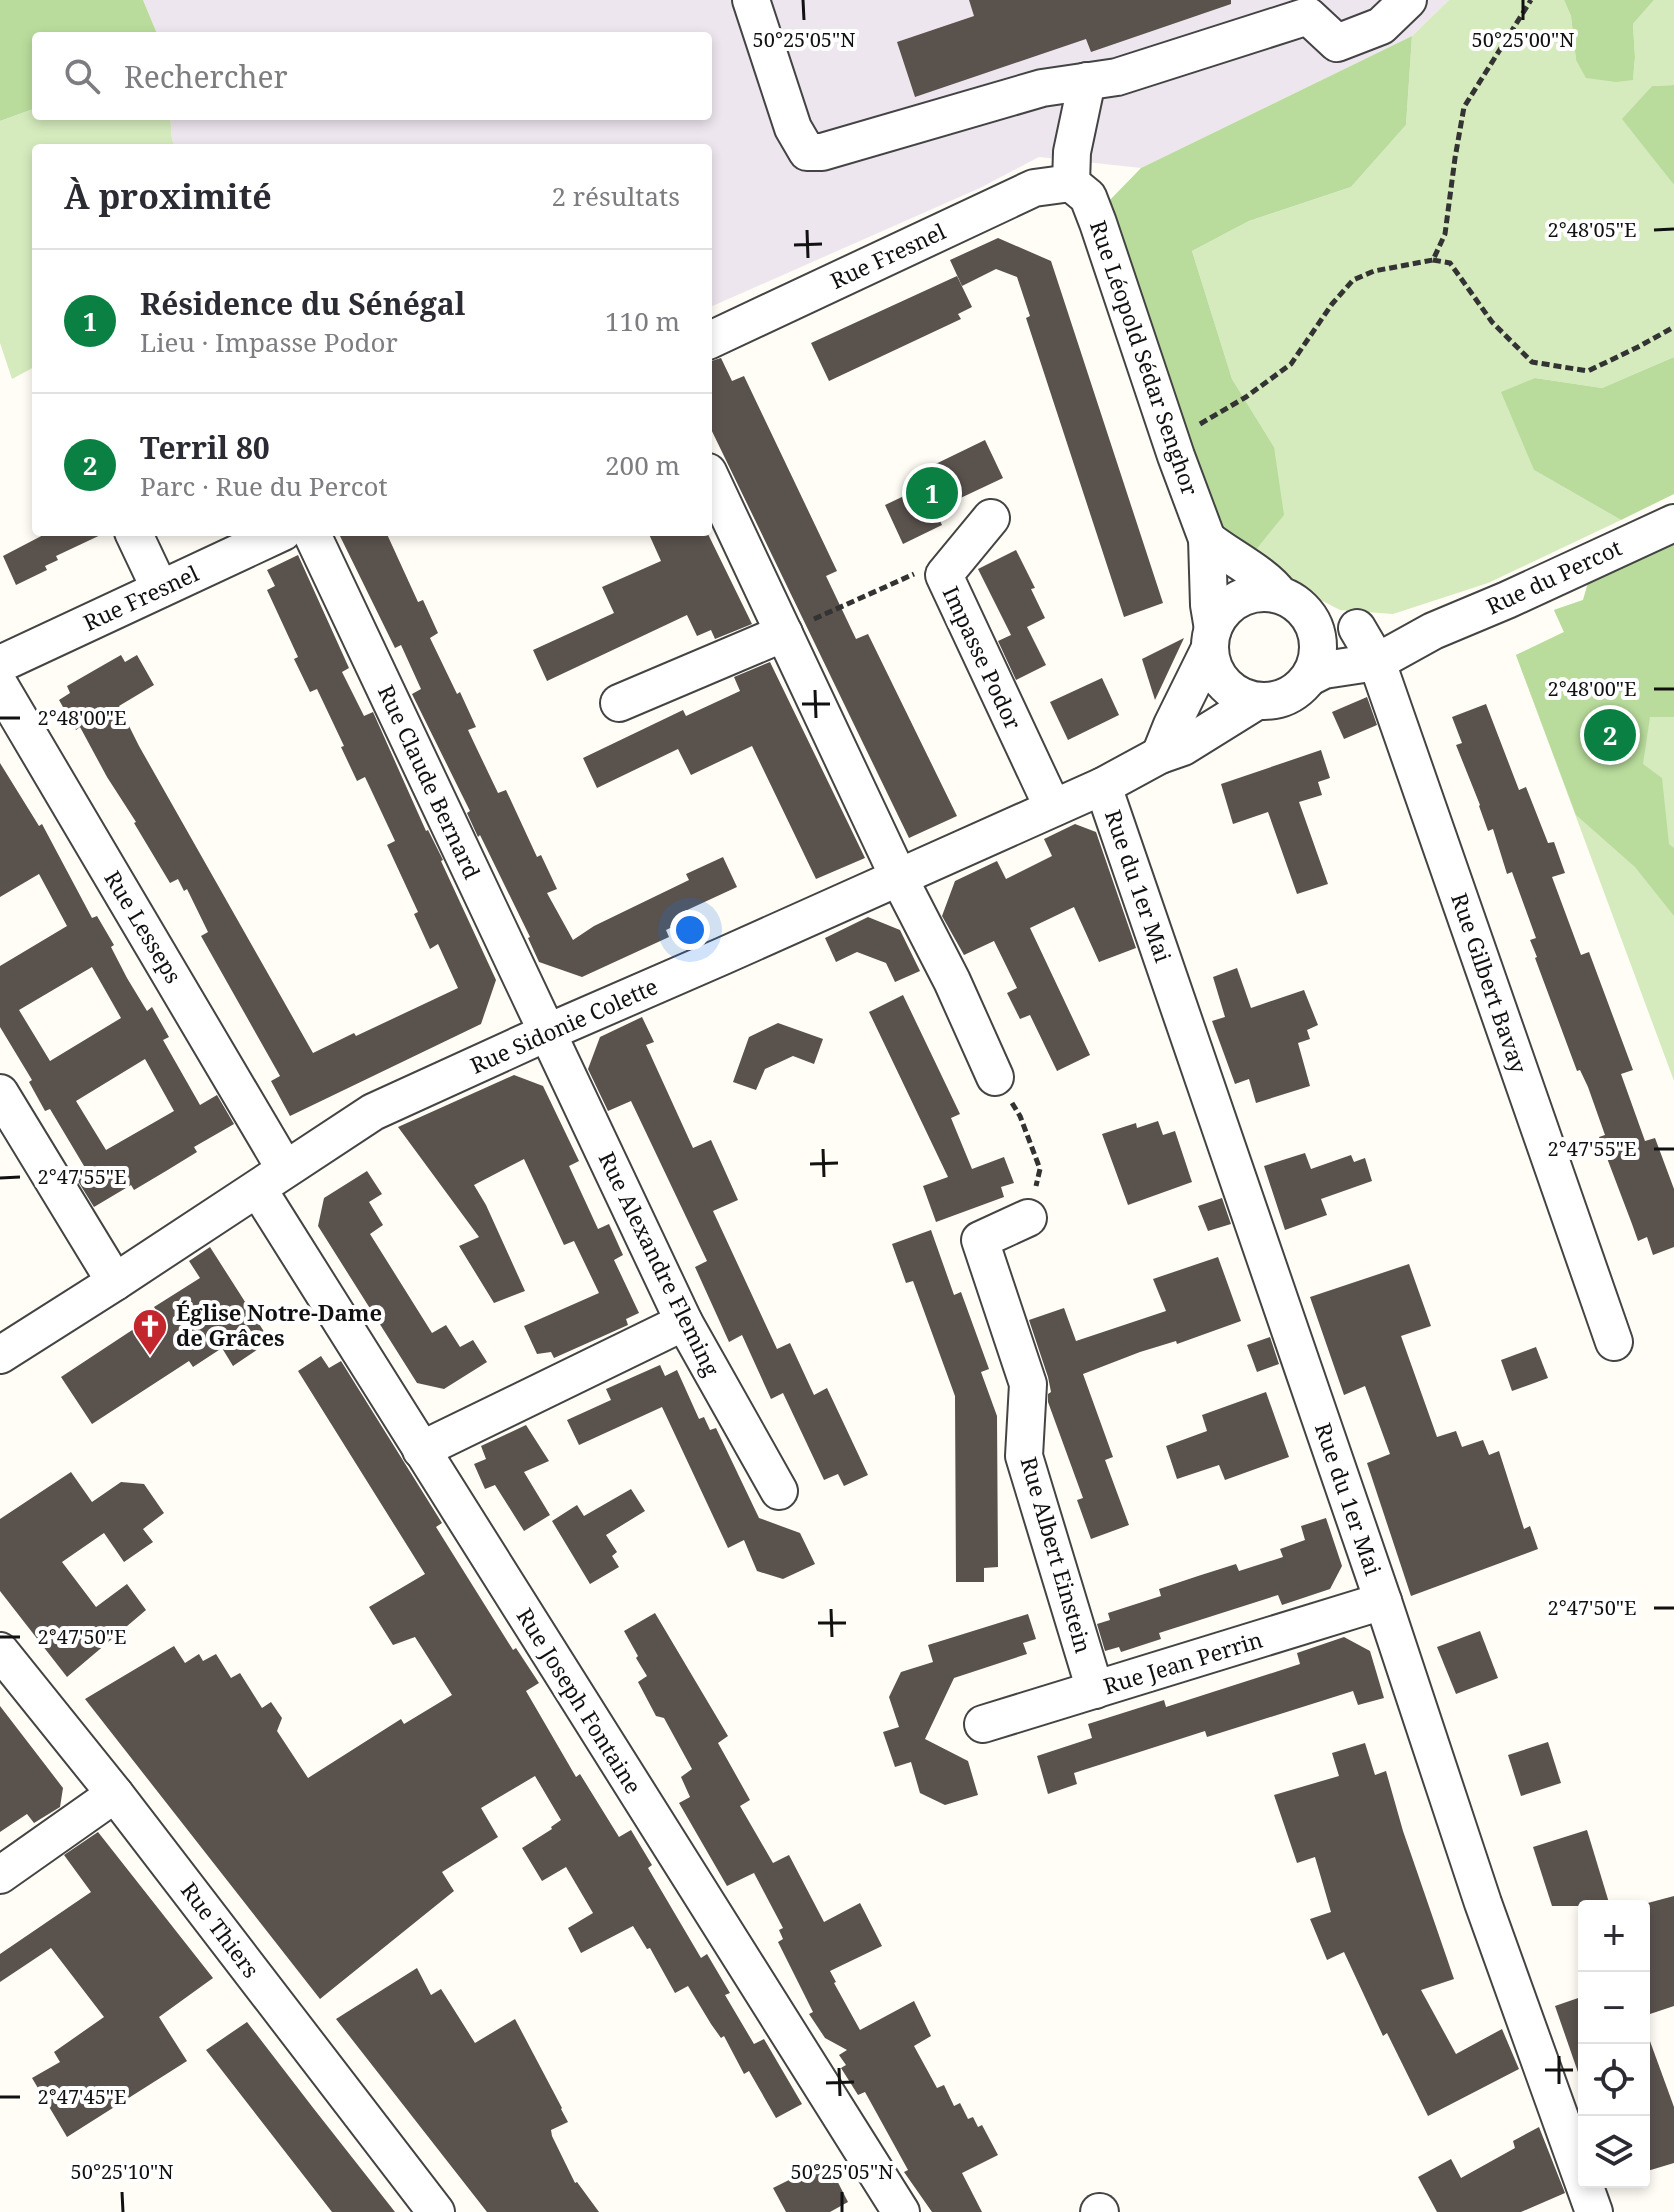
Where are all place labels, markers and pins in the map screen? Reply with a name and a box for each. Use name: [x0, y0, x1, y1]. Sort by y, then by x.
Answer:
pin: 1: [906, 463, 958, 523]
pin: 2: [1584, 705, 1636, 765]
place label: Église Notre-Dame de Grâces: [176, 1297, 382, 1352]
church icon: Église Notre-Dame de Grâces: [131, 1307, 169, 1357]

